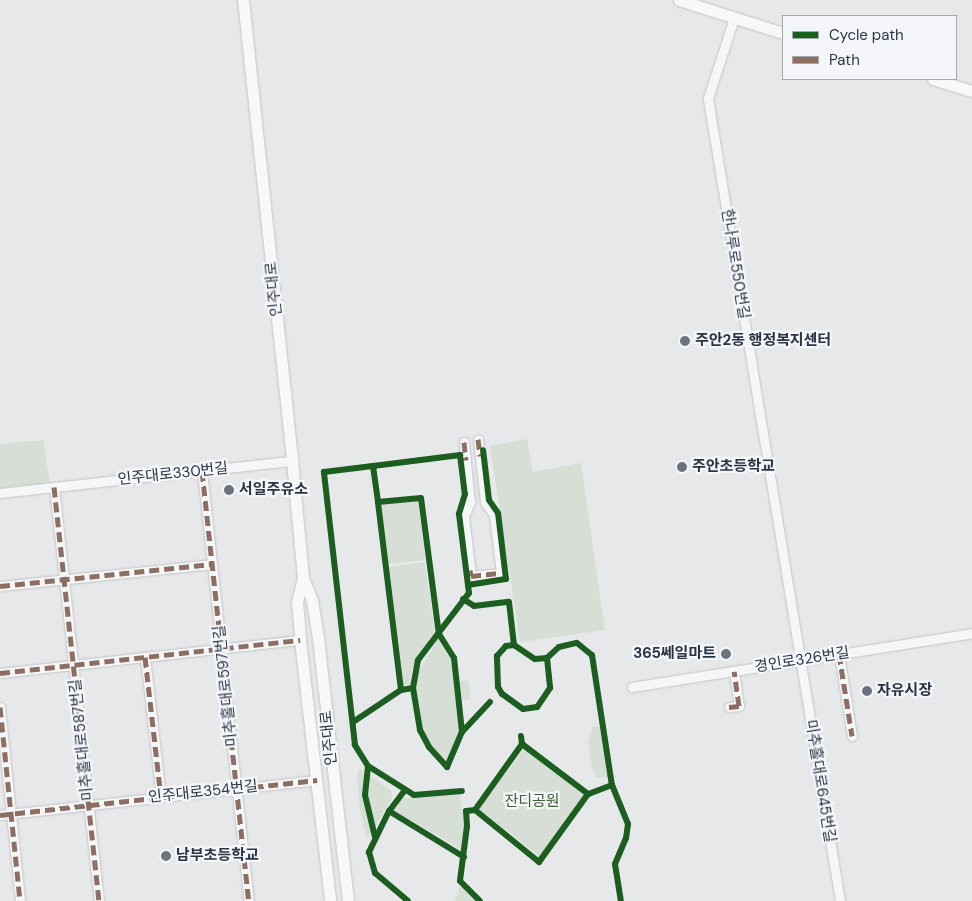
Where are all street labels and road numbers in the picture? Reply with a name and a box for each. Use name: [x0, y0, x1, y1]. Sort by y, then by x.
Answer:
street label: 한나루로550번길: [717, 208, 753, 320]
street label: 인주대로: [262, 261, 286, 317]
street label: 인주대로330번길: [117, 459, 229, 489]
street label: 미추홀대로597번길: [211, 624, 241, 748]
street label: 경인로326번길: [753, 644, 851, 676]
street label: 미추홀대로587번길: [67, 678, 97, 802]
street label: 인주대로: [317, 710, 341, 766]
street label: 미추홀대로645번길: [801, 718, 839, 844]
street label: 인주대로354번길: [147, 777, 259, 807]

